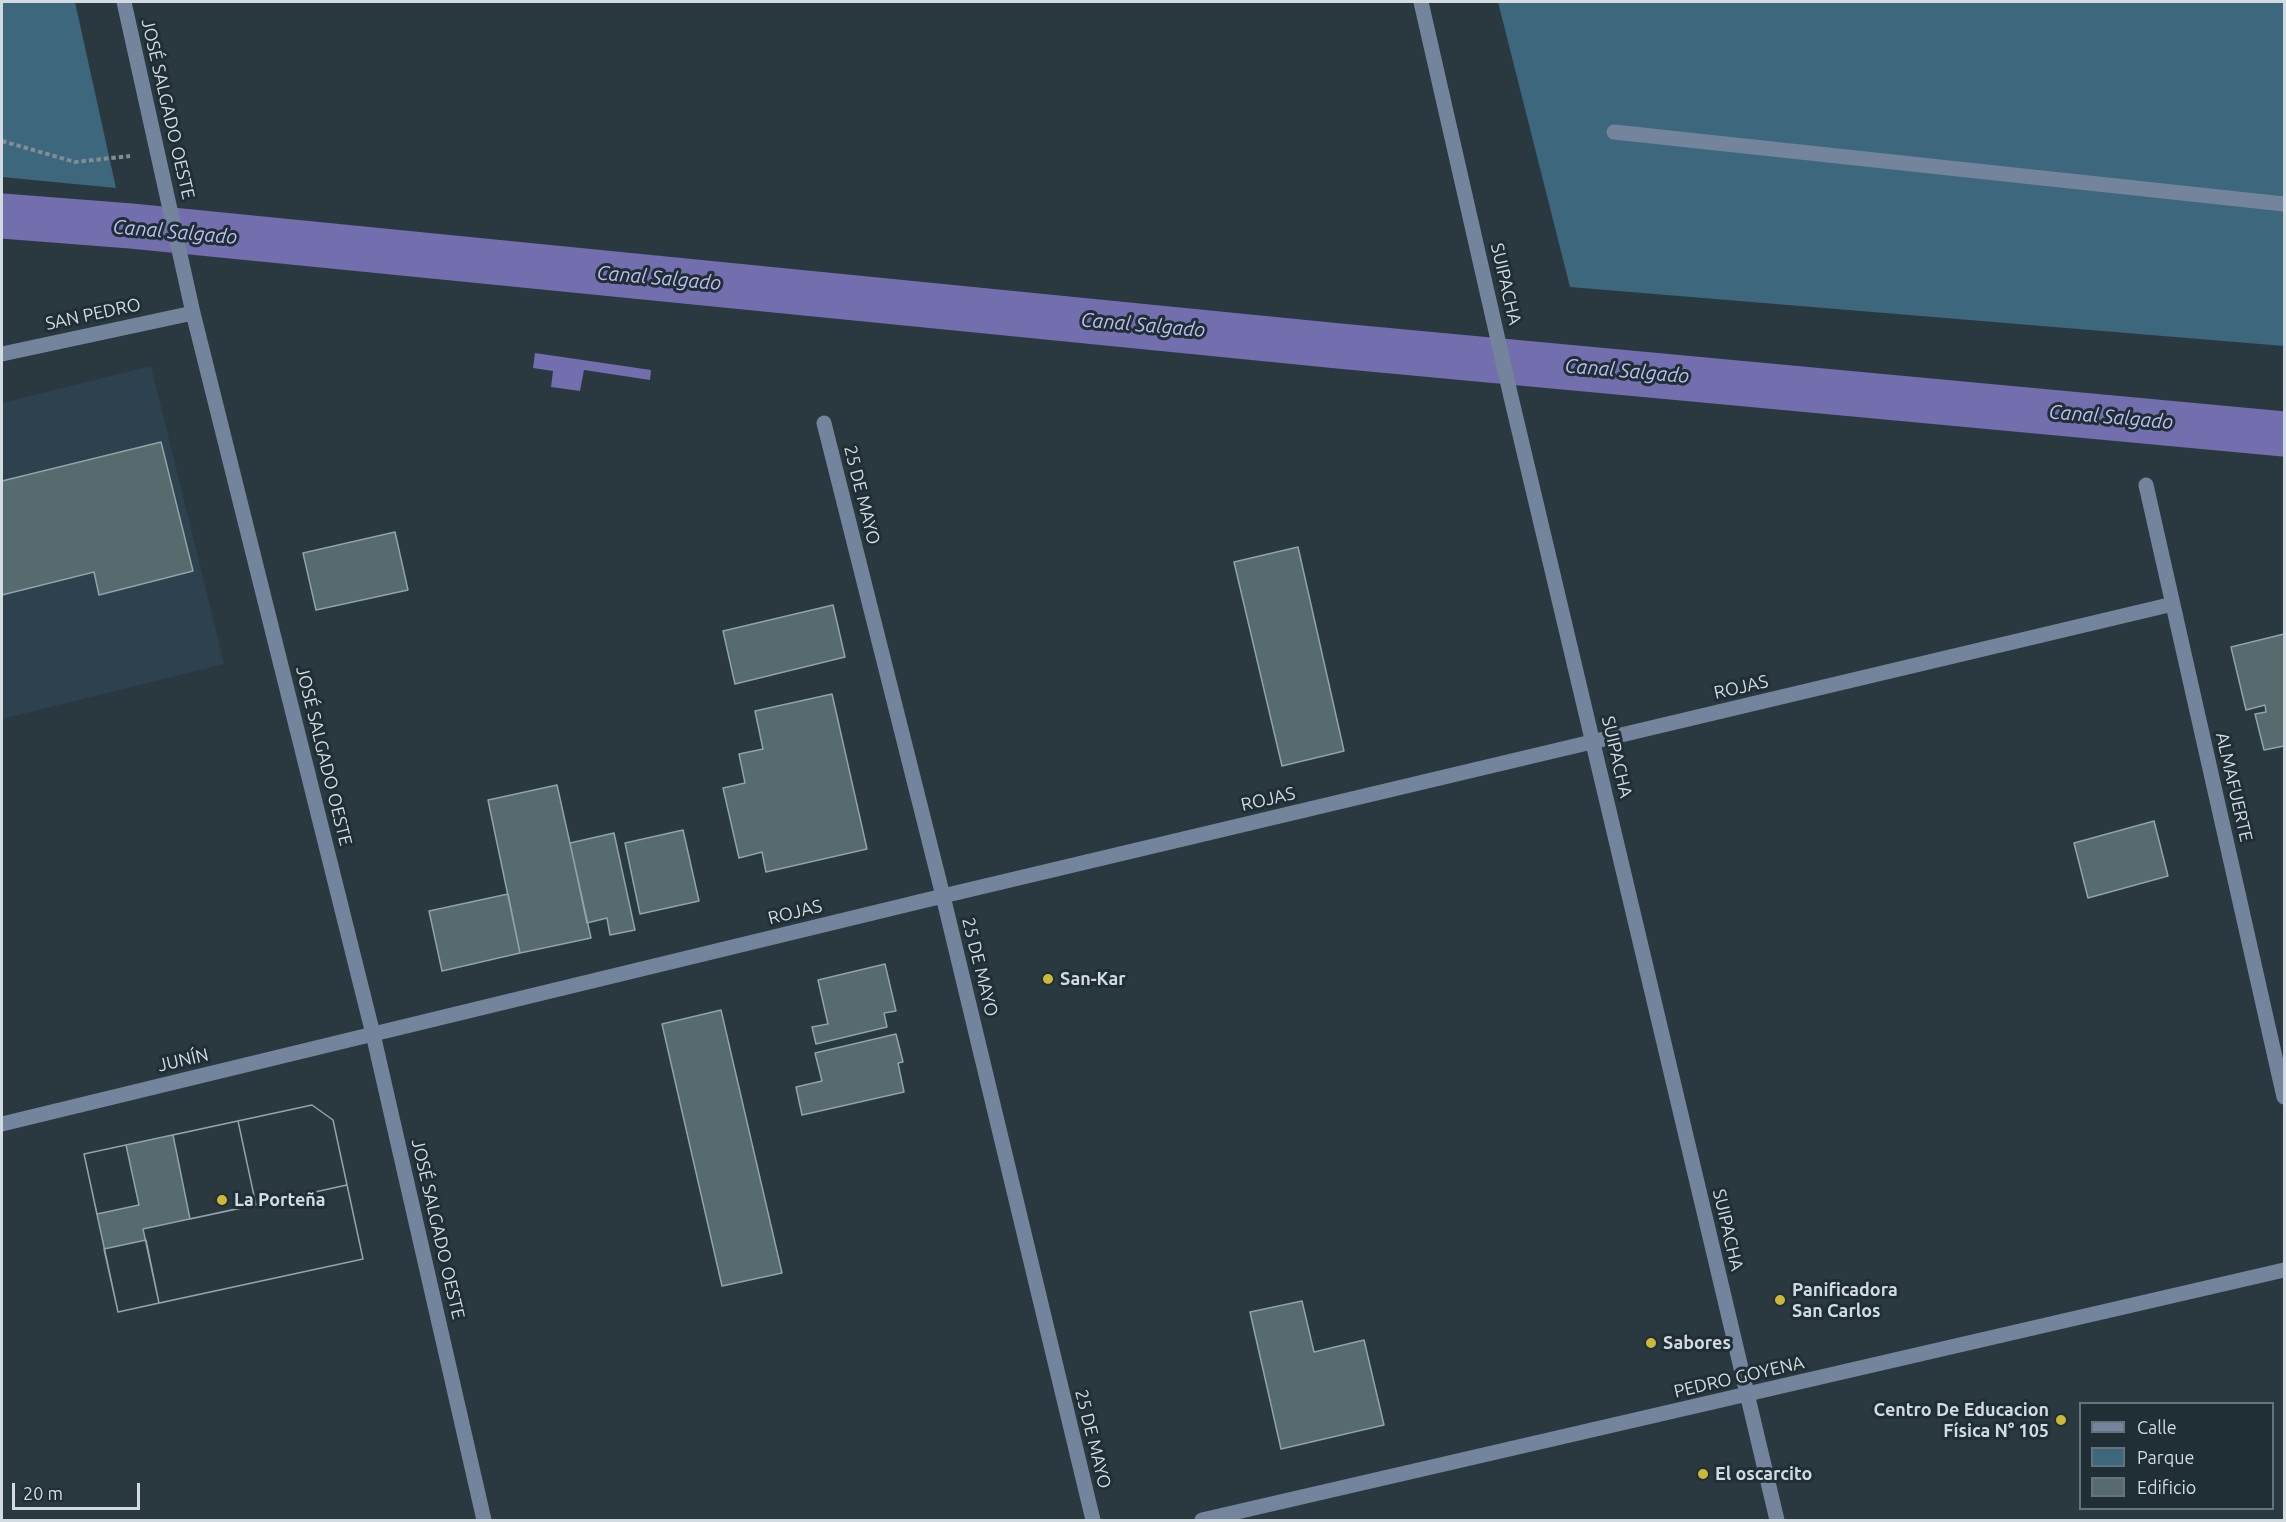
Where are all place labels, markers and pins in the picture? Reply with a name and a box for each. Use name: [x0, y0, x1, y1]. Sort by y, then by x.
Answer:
place label: San-Kar: [1060, 968, 1126, 990]
marker: San-Kar: [1041, 972, 1055, 986]
place label: La Porteña: [234, 1189, 326, 1211]
marker: La Porteña: [215, 1193, 229, 1207]
place label: Panificadora San Carlos: [1792, 1279, 1898, 1322]
marker: Panificadora San Carlos: [1773, 1293, 1787, 1307]
place label: Sabores: [1663, 1332, 1731, 1354]
marker: Sabores: [1644, 1336, 1658, 1350]
place label: Centro De Educacion Física N° 105: [1874, 1399, 2049, 1442]
marker: Centro De Educacion Física N° 105: [2054, 1413, 2068, 1427]
place label: El oscarcito: [1715, 1463, 1812, 1485]
marker: El oscarcito: [1696, 1467, 1710, 1481]

